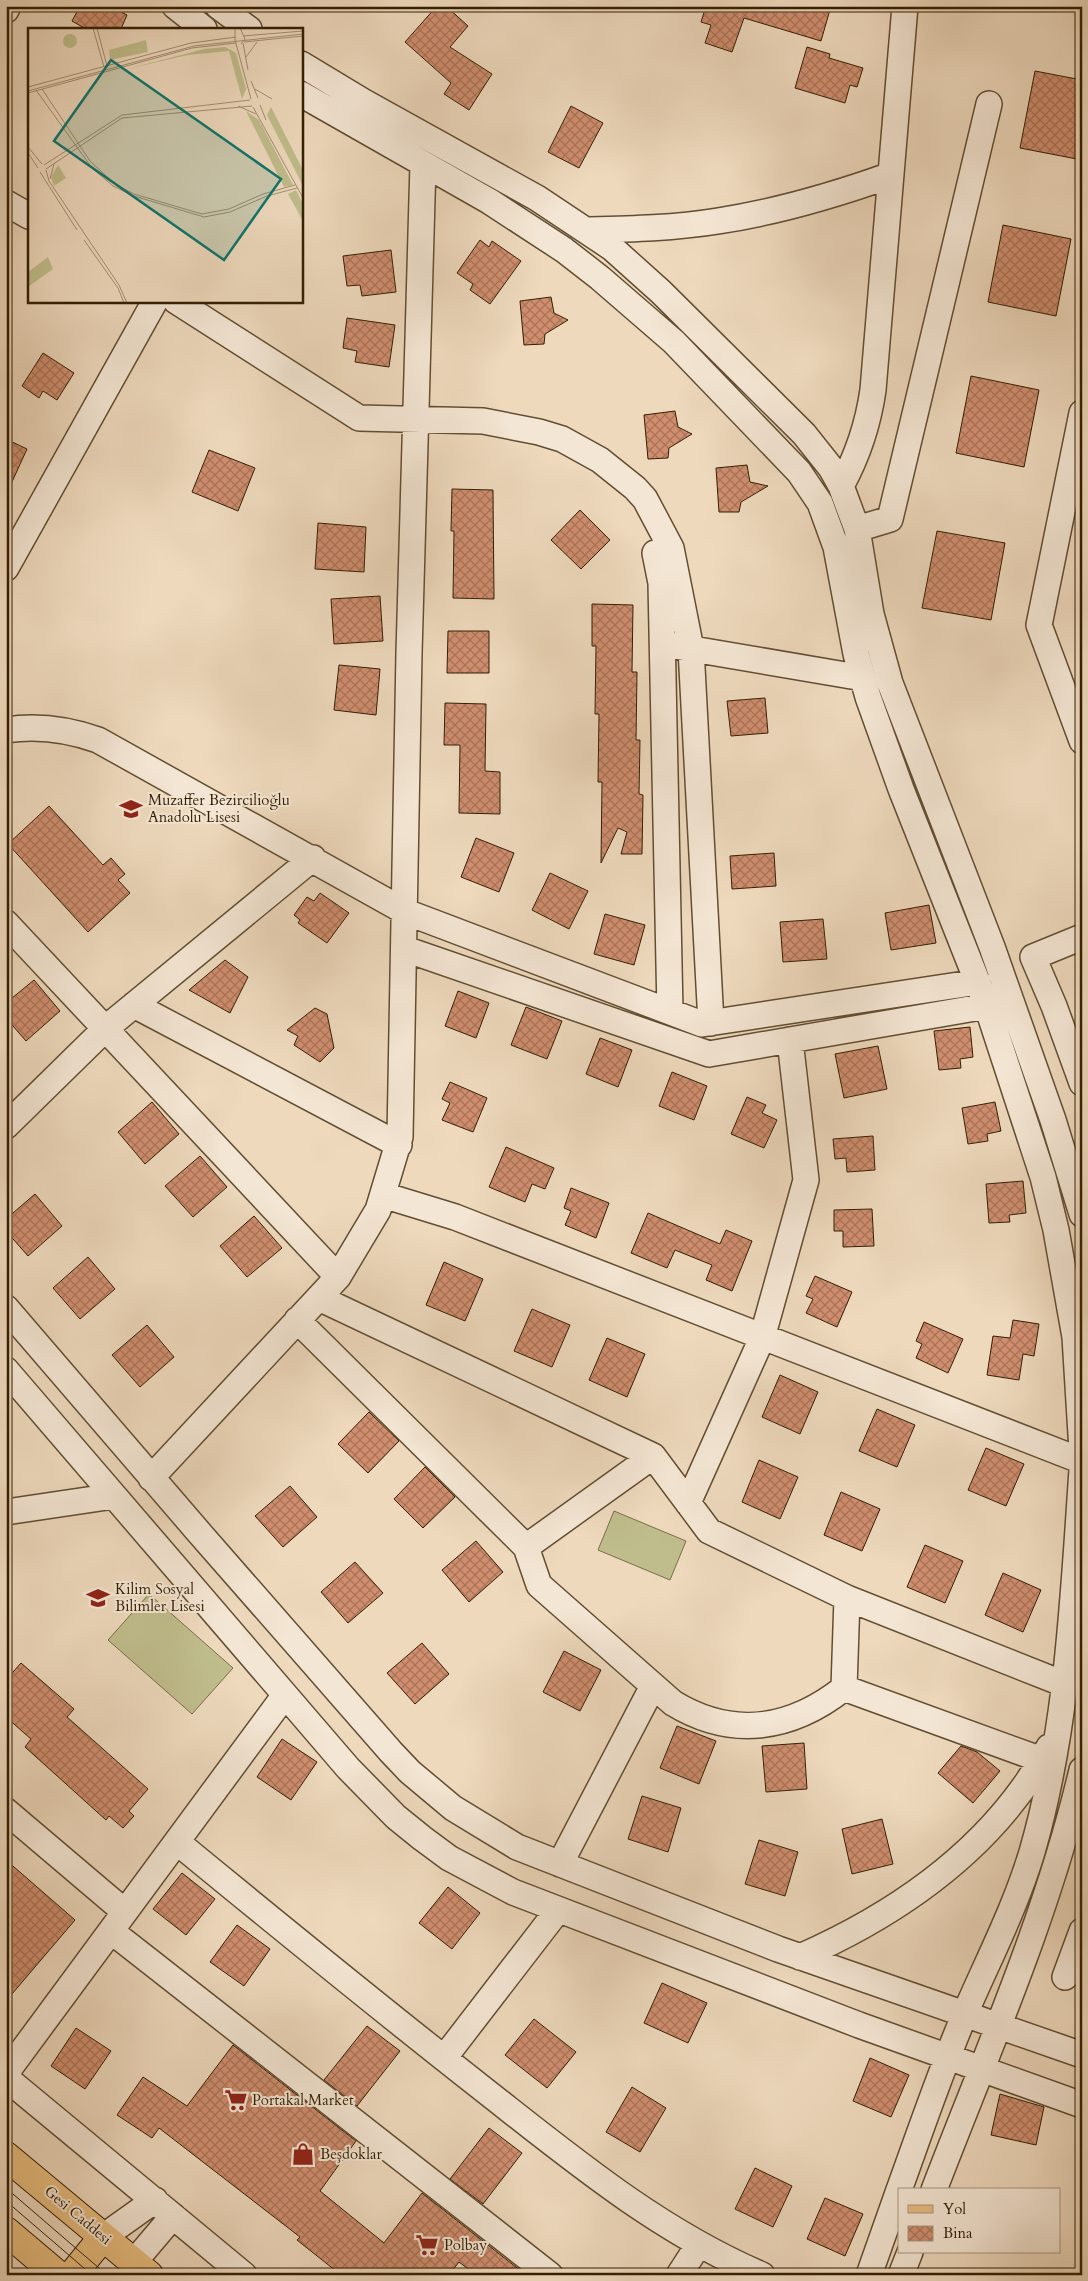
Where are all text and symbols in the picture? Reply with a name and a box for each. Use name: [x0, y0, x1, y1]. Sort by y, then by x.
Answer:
inset map: [28, 28, 302, 302]
place label: Muzaffer Bezircilioğlu Anadolu Lisesi: [148, 790, 290, 827]
school or university icon: Muzaffer Bezircilioğlu Anadolu Lisesi: [118, 796, 144, 822]
place label: Kilim Sosyal Bilimler Lisesi: [115, 1579, 205, 1616]
school or university icon: Kilim Sosyal Bilimler Lisesi: [85, 1585, 111, 1611]
supermarket icon: Portakal Market: [223, 2087, 249, 2113]
place label: Portakal Market: [252, 2090, 354, 2110]
shop icon: Beşdoklar: [290, 2141, 316, 2167]
place label: Beşdoklar: [320, 2144, 382, 2164]
street label: Gesi Caddesi: [40, 2181, 116, 2249]
legend: [898, 2188, 1060, 2254]
text: Yol: [943, 2199, 966, 2219]
text: Bina: [943, 2223, 973, 2243]
supermarket icon: Polbay: [414, 2232, 440, 2258]
place label: Polbay: [444, 2235, 487, 2255]

